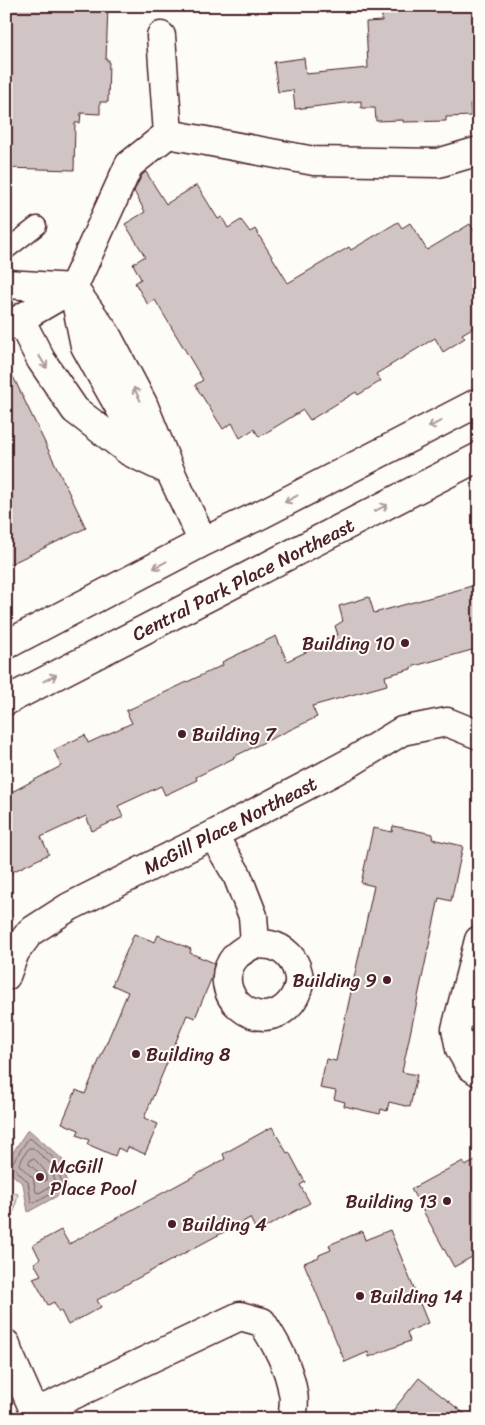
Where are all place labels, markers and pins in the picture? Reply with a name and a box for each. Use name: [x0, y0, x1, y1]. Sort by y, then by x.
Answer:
place label: Building 10: [302, 627, 395, 660]
marker: Building 10: [399, 637, 411, 649]
place label: Building 7: [192, 718, 277, 751]
marker: Building 7: [176, 728, 188, 740]
place label: Building 9: [292, 964, 377, 997]
marker: Building 9: [381, 974, 393, 986]
place label: Building 8: [146, 1038, 231, 1071]
marker: Building 8: [130, 1048, 142, 1060]
place label: McGill Place Pool: [50, 1150, 137, 1205]
marker: McGill Place Pool: [34, 1171, 46, 1183]
place label: Building 13: [345, 1185, 438, 1218]
marker: Building 13: [441, 1195, 453, 1207]
place label: Building 4: [182, 1208, 267, 1241]
marker: Building 4: [166, 1218, 178, 1230]
place label: Building 14: [370, 1280, 463, 1313]
marker: Building 14: [354, 1290, 366, 1302]

